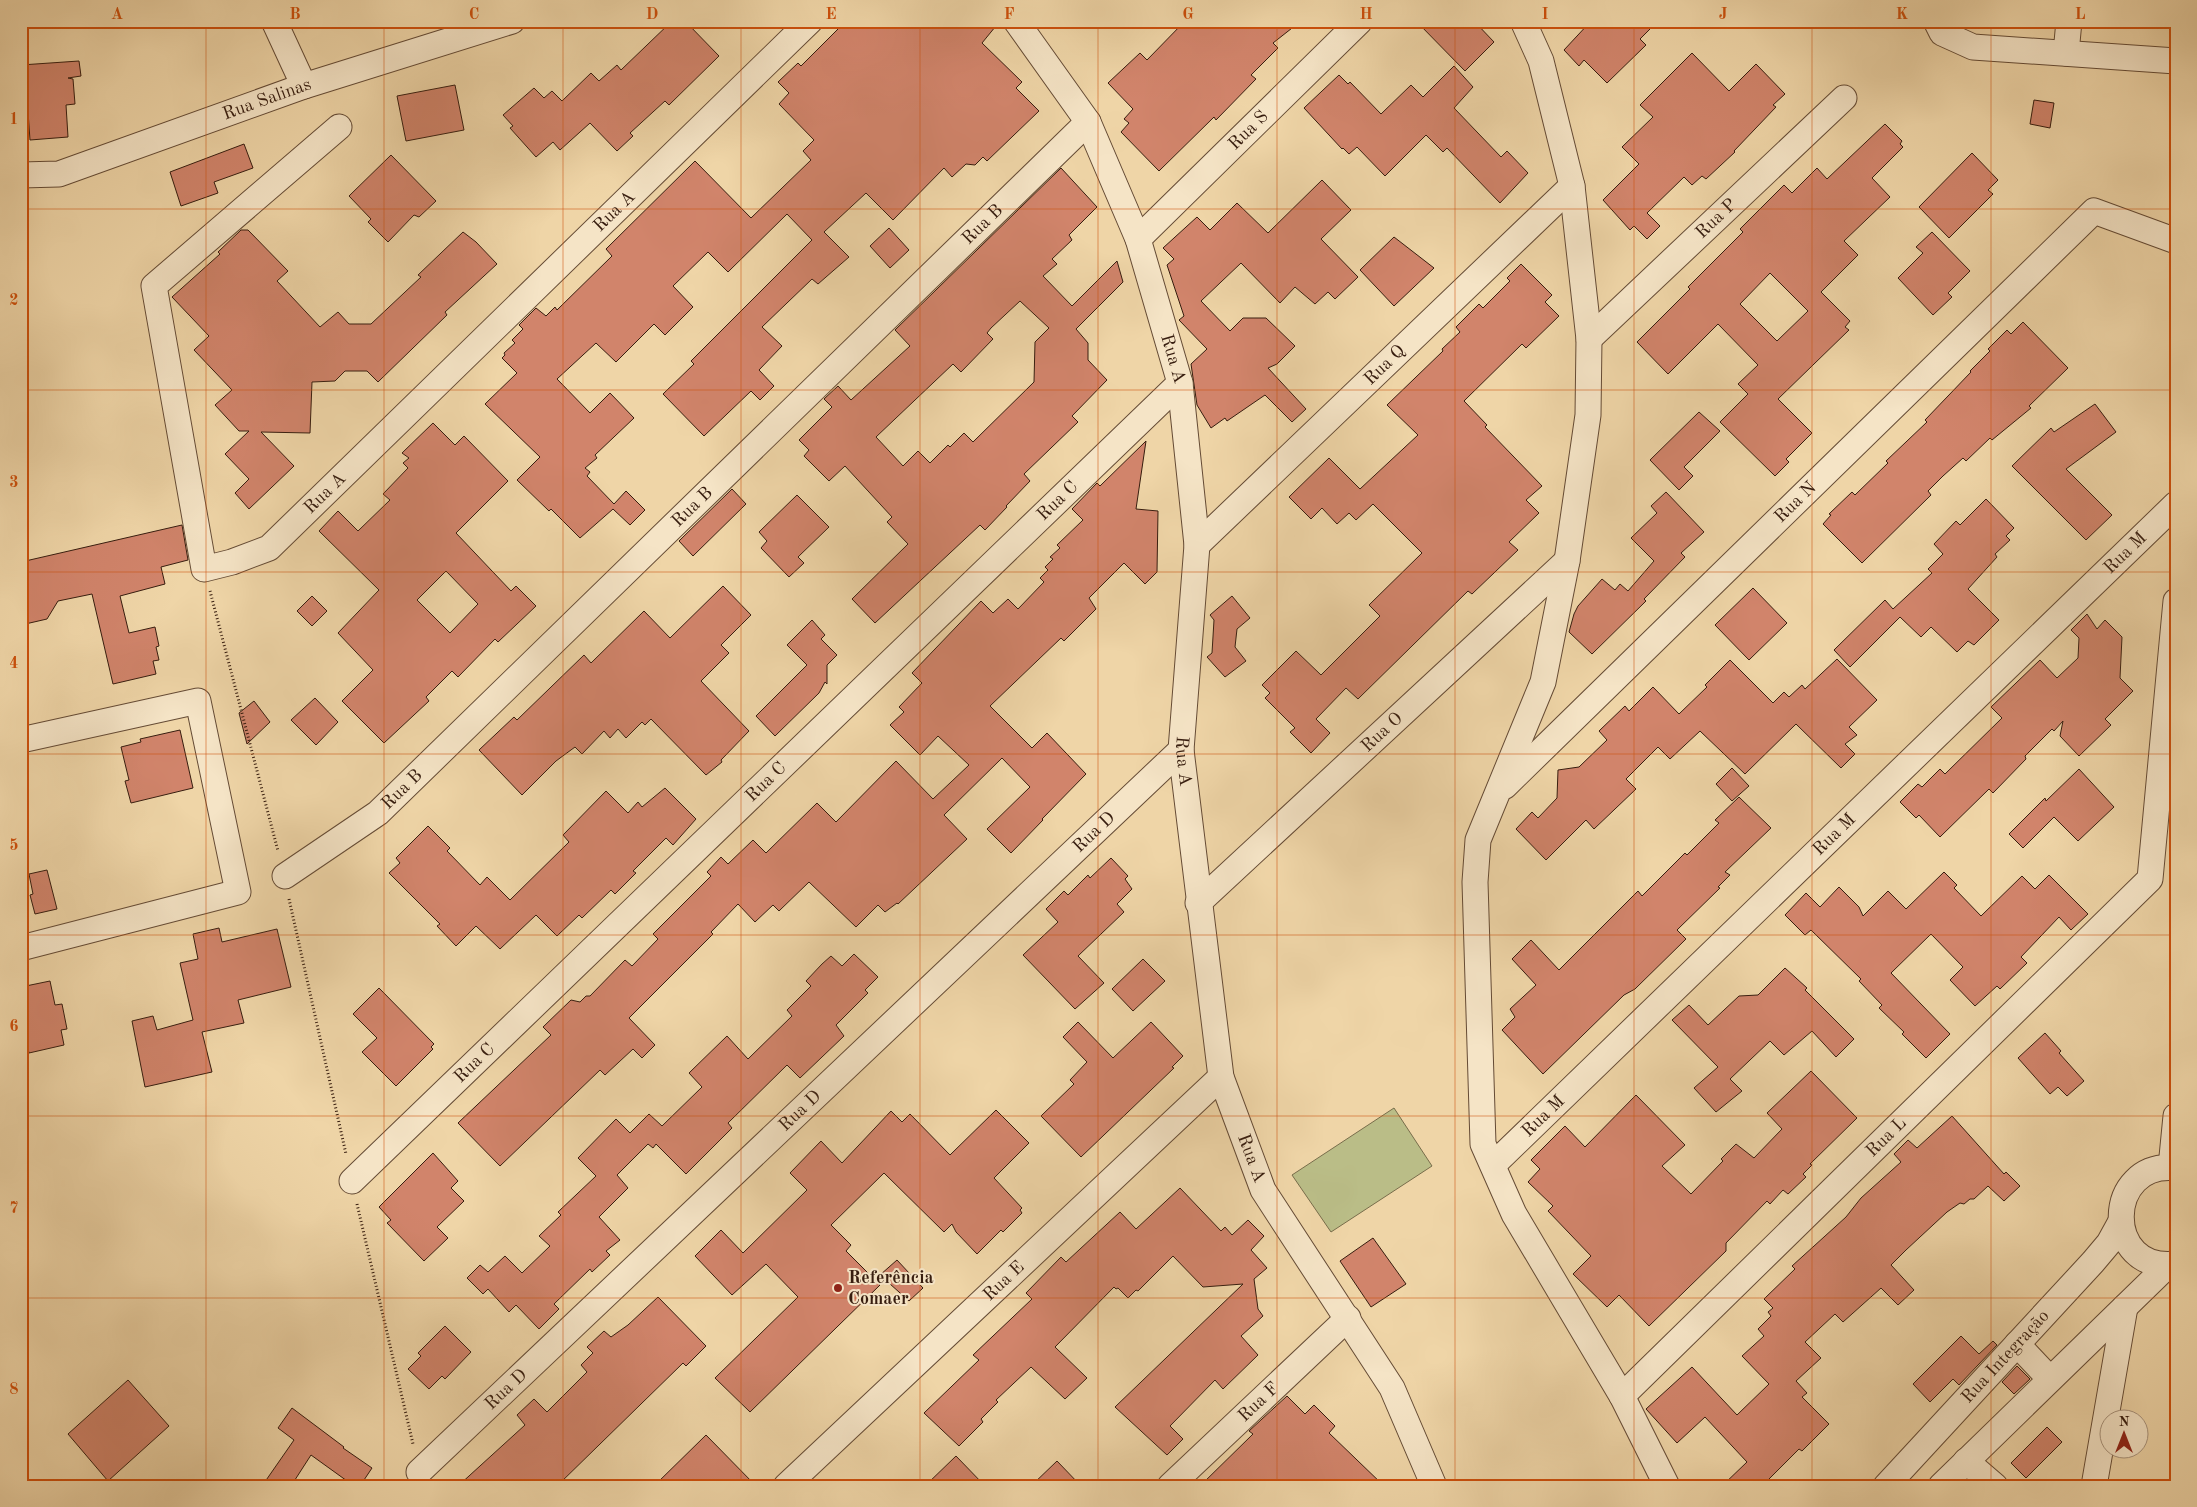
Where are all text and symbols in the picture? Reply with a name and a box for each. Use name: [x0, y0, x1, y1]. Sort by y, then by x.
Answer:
text: A: [111, 7, 123, 23]
text: B: [289, 7, 301, 23]
text: C: [469, 7, 479, 23]
text: D: [646, 7, 658, 23]
text: E: [825, 7, 837, 23]
text: F: [1004, 7, 1015, 23]
text: G: [1182, 7, 1194, 23]
text: H: [1359, 7, 1373, 23]
text: I: [1541, 7, 1549, 23]
text: J: [1719, 7, 1728, 23]
text: K: [1896, 7, 1908, 23]
text: L: [2075, 7, 2086, 23]
street label: Rua Salinas: [220, 75, 314, 123]
street label: Rua S: [1225, 107, 1272, 154]
text: 1: [9, 112, 19, 128]
street label: Rua A: [590, 187, 639, 235]
street label: Rua P: [1692, 196, 1740, 242]
street label: Rua B: [959, 201, 1006, 248]
text: 2: [9, 293, 19, 309]
street label: Rua A: [1157, 332, 1189, 386]
street label: Rua Q: [1361, 342, 1409, 389]
street label: Rua A: [301, 469, 349, 517]
text: 3: [9, 475, 19, 491]
street label: Rua C: [1034, 478, 1081, 524]
street label: Rua N: [1771, 478, 1820, 526]
street label: Rua B: [669, 484, 716, 531]
street label: Rua M: [2101, 529, 2150, 577]
text: 4: [9, 656, 19, 672]
street label: Rua O: [1358, 709, 1406, 756]
street label: Rua A: [1172, 735, 1194, 787]
street label: Rua C: [742, 759, 790, 805]
street label: Rua B: [378, 766, 426, 813]
street label: Rua D: [1070, 808, 1119, 856]
street label: Rua M: [1810, 810, 1859, 859]
text: 5: [9, 838, 19, 854]
text: 6: [9, 1019, 19, 1035]
street label: Rua C: [451, 1040, 498, 1086]
street label: Rua D: [776, 1087, 825, 1135]
street label: Rua M: [1519, 1092, 1568, 1141]
street label: Rua L: [1863, 1114, 1910, 1161]
street label: Rua A: [1234, 1132, 1269, 1185]
text: 7: [9, 1201, 19, 1217]
street label: Rua E: [980, 1258, 1028, 1304]
place label: Referência Comaer: [848, 1269, 934, 1308]
marker: Referência Comaer: [832, 1282, 844, 1294]
street label: Rua Integração: [1958, 1307, 2053, 1407]
street label: Rua D: [482, 1366, 531, 1413]
street label: Rua F: [1235, 1379, 1283, 1425]
text: 8: [9, 1382, 19, 1398]
north arrow: [2100, 1410, 2150, 1460]
text: N: [2119, 1415, 2130, 1429]

